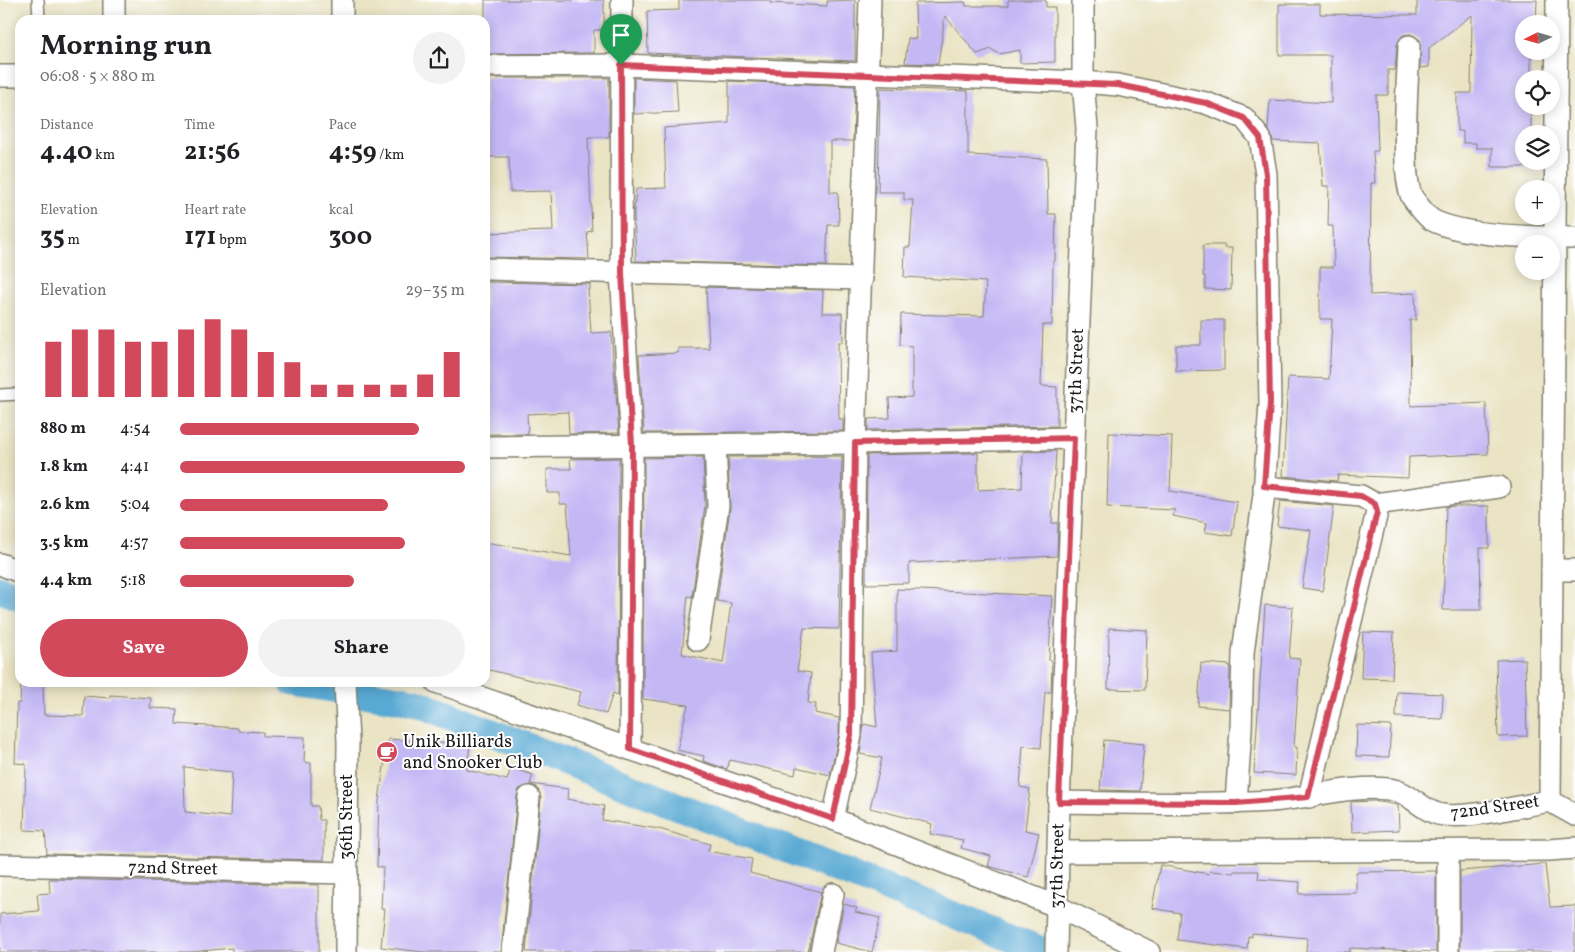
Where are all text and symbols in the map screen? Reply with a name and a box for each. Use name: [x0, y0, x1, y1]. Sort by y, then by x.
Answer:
pin: [600, 14, 642, 65]
north arrow: [1515, 15, 1560, 60]
map controls: [1515, 15, 1560, 280]
icon: arrive: [607, 21, 635, 49]
text: Morning run: [40, 27, 212, 66]
button: share: [413, 32, 465, 84]
text: 06:08 · 5 × 880 m: [40, 66, 155, 88]
button: locate: [1515, 70, 1560, 115]
text: Distance: [40, 116, 94, 135]
text: Time: [184, 116, 215, 135]
text: Pace: [329, 116, 357, 135]
button: layers: [1515, 125, 1560, 170]
text: 4.40: [40, 135, 92, 170]
text: 21:56: [184, 135, 240, 170]
text: 4:59: [329, 135, 377, 170]
text: km: [92, 146, 115, 165]
text: /km: [377, 146, 404, 165]
button: +: [1515, 180, 1560, 225]
text: Elevation: [40, 201, 98, 220]
text: Heart rate: [184, 201, 246, 220]
text: kcal: [329, 201, 354, 220]
text: 35: [40, 220, 65, 255]
text: 171: [184, 220, 216, 255]
text: 300: [329, 220, 372, 255]
text: m: [65, 231, 80, 250]
text: bpm: [216, 231, 247, 250]
button: −: [1515, 235, 1560, 280]
text: Elevation: [40, 280, 107, 302]
text: 29–35 m: [405, 280, 465, 302]
street label: 37th Street: [1063, 328, 1091, 414]
text: 880 m: [40, 418, 86, 440]
text: 4:54: [120, 418, 151, 440]
text: 1.8 km: [40, 456, 88, 478]
text: 4:41: [120, 456, 149, 478]
text: 2.6 km: [40, 494, 90, 516]
text: 5:04: [120, 494, 150, 516]
text: 3.5 km: [40, 532, 89, 554]
text: 4:57: [120, 532, 149, 554]
text: 4.4 km: [40, 570, 92, 592]
text: 5:18: [120, 570, 146, 592]
button: Save: [40, 619, 248, 677]
button: Share: [258, 619, 465, 677]
place label: Unik Billiards and Snooker Club: [403, 730, 543, 776]
cafe icon: Unik Billiards and Snooker Club: [375, 740, 399, 764]
street label: 36th Street: [335, 774, 360, 860]
street label: 72nd Street: [1449, 789, 1541, 827]
street label: 37th Street: [1045, 823, 1071, 909]
street label: 72nd Street: [128, 856, 218, 882]

